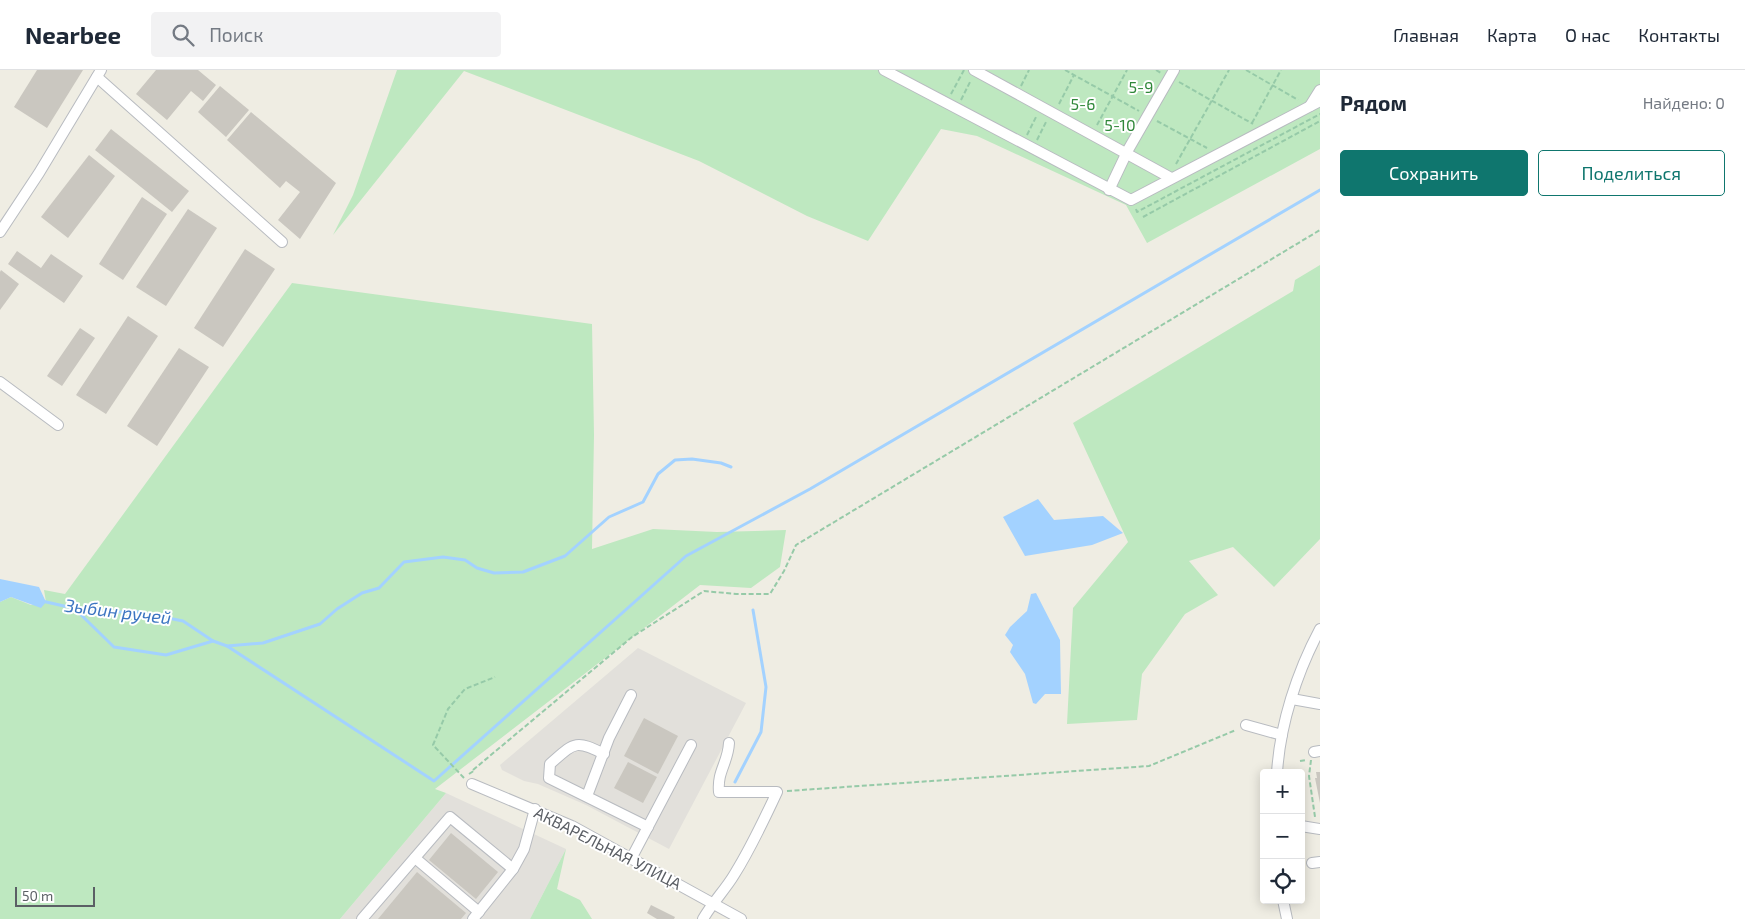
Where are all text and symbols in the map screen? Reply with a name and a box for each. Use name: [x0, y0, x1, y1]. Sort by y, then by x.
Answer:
search box: [151, 12, 501, 57]
text: Nearbee: [25, 20, 121, 49]
icon: search: [169, 21, 197, 49]
text: Поиск: [209, 23, 263, 46]
text: Главная: [1393, 24, 1459, 46]
text: Карта: [1487, 24, 1537, 46]
text: О нас: [1565, 24, 1610, 46]
text: Контакты: [1638, 24, 1720, 46]
park label: 5-9: [1129, 77, 1153, 96]
text: Рядом: [1340, 90, 1407, 115]
text: Найдено: 0: [1643, 93, 1725, 112]
park label: 5-6: [1071, 94, 1095, 113]
park label: 5-10: [1104, 115, 1136, 134]
button: Сохранить: [1340, 150, 1528, 196]
button: Поделиться: [1538, 150, 1725, 196]
water label: Зыбин ручей: [63, 593, 173, 628]
map controls: [1260, 769, 1305, 904]
button: +: [1260, 769, 1305, 814]
street label: АКВАРЕЛЬНАЯ УЛИЦА: [531, 802, 685, 893]
button: −: [1260, 814, 1305, 859]
button: locate: [1260, 859, 1305, 904]
scale bar: [15, 884, 95, 907]
text: 50 m: [22, 887, 53, 904]

